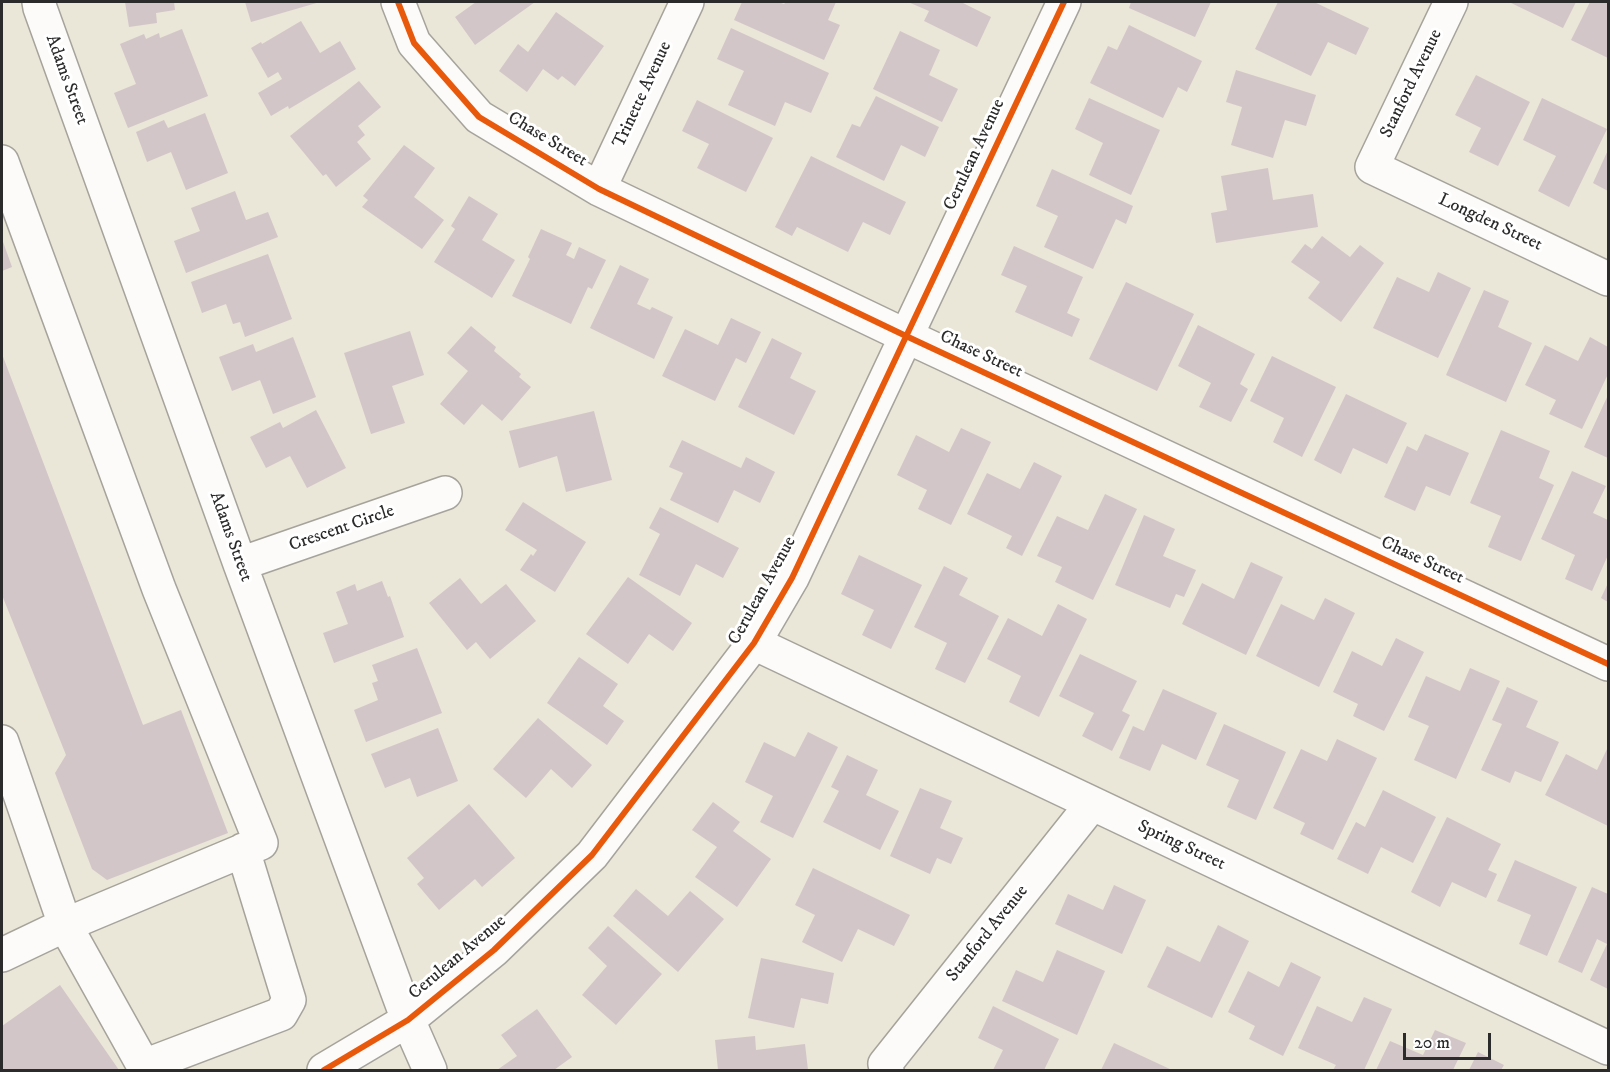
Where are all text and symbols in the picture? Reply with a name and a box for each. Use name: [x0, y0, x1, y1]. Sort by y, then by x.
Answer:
street label: Stanford Avenue: [1376, 26, 1448, 142]
street label: Adams Street: [40, 32, 92, 128]
street label: Trinette Avenue: [609, 38, 677, 152]
street label: Cerulean Avenue: [940, 96, 1010, 214]
street label: Chase Street: [503, 108, 591, 172]
street label: Longden Street: [1435, 190, 1545, 256]
street label: Chase Street: [936, 326, 1026, 384]
street label: Adams Street: [204, 489, 256, 585]
street label: Crescent Circle: [287, 501, 397, 557]
street label: Chase Street: [1377, 532, 1467, 590]
street label: Cerulean Avenue: [724, 533, 802, 649]
street label: Spring Street: [1134, 816, 1228, 876]
street label: Stanford Avenue: [942, 881, 1034, 987]
street label: Cerulean Avenue: [405, 911, 511, 1005]
scale bar: [1406, 1021, 1494, 1059]
text: 20 m: [1414, 1032, 1450, 1054]

